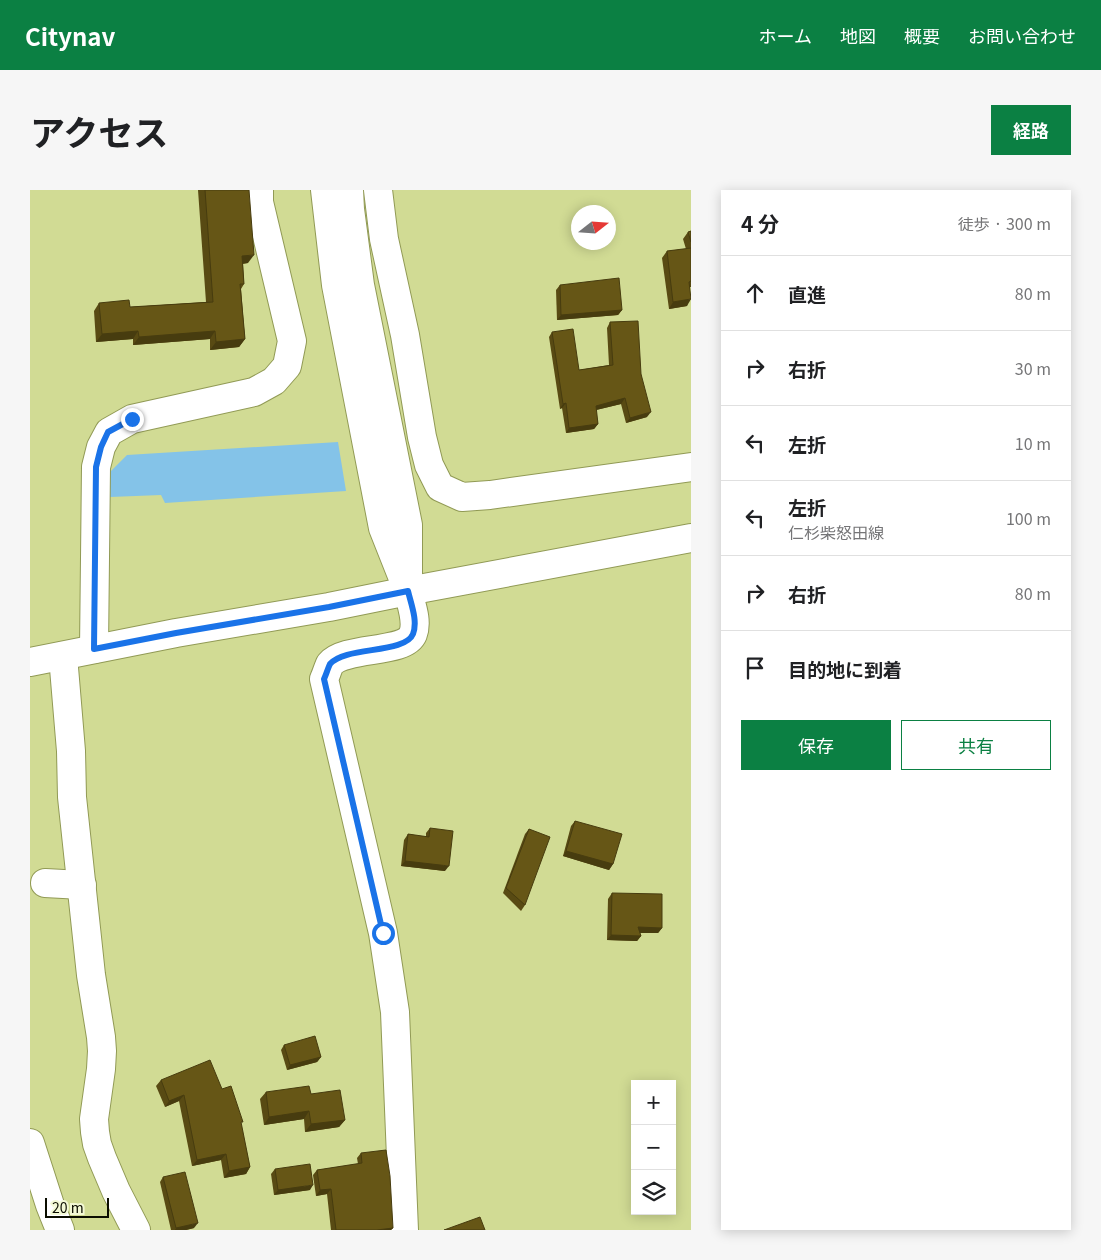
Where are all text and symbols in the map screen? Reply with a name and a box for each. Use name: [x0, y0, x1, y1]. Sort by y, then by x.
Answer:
text: Citynav: [25, 18, 115, 53]
text: ホーム: [759, 22, 812, 48]
text: 地図: [840, 22, 876, 48]
text: 概要: [904, 22, 940, 48]
text: お問い合わせ: [968, 22, 1076, 48]
text: アクセス: [30, 105, 168, 156]
button: 経路: [991, 105, 1071, 155]
north arrow: [571, 205, 616, 250]
text: 4 分: [741, 208, 779, 238]
text: 徒歩 · 300 m: [958, 211, 1051, 235]
icon: ahead: [741, 279, 769, 307]
text: 直進: [788, 280, 826, 307]
text: 80 m: [1015, 281, 1051, 305]
icon: right: [741, 354, 769, 382]
text: 右折: [788, 355, 826, 382]
text: 30 m: [1015, 356, 1051, 380]
route end: [121, 408, 144, 431]
icon: left: [741, 429, 769, 457]
text: 左折: [788, 430, 826, 457]
text: 10 m: [1015, 431, 1051, 455]
text: 左折: [788, 493, 826, 520]
icon: left: [741, 504, 769, 532]
text: 100 m: [1006, 506, 1051, 530]
text: 仁杉柴怒田線: [788, 520, 884, 544]
icon: right: [741, 579, 769, 607]
text: 右折: [788, 580, 826, 607]
text: 80 m: [1015, 581, 1051, 605]
icon: arrive: [741, 654, 769, 682]
text: 目的地に到着: [788, 655, 902, 682]
button: 保存: [741, 720, 891, 770]
button: 共有: [901, 720, 1051, 770]
route start: [372, 922, 395, 945]
map controls: [631, 1080, 676, 1215]
button: +: [631, 1080, 676, 1125]
button: −: [631, 1125, 676, 1170]
button: layers: [631, 1170, 676, 1215]
scale bar: [45, 1195, 109, 1218]
text: 20 m: [52, 1197, 84, 1217]

